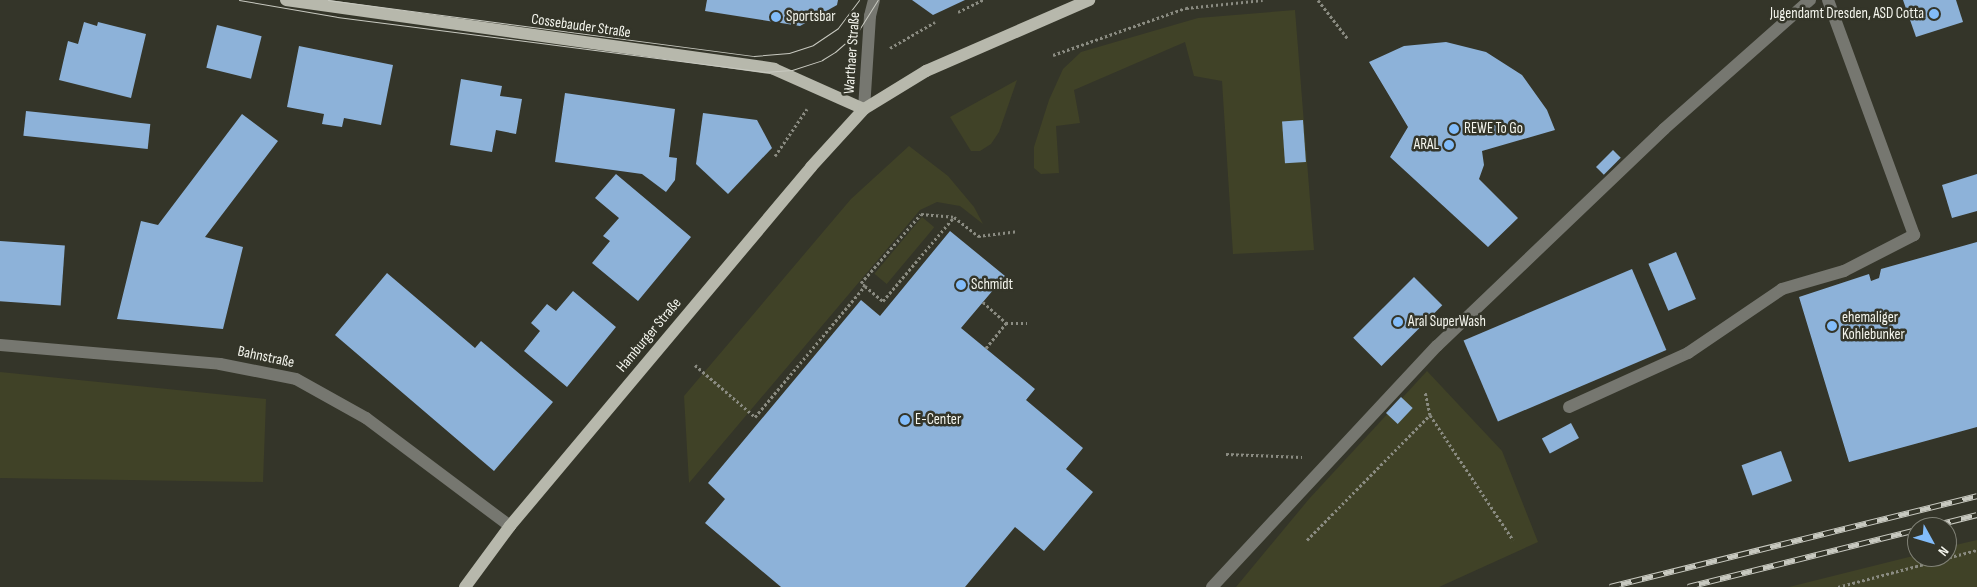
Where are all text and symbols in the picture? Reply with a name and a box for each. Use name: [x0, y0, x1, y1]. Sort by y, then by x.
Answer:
place label: Jugendamt Dresden, ASD Cotta: [1770, 5, 1924, 23]
place label: Sportsbar: [786, 8, 835, 26]
marker: Jugendamt Dresden, ASD Cotta: [1928, 8, 1940, 20]
street label: Cossebauder Straße: [530, 10, 632, 42]
marker: Sportsbar: [770, 11, 782, 23]
street label: Warthaer Straße: [840, 11, 864, 95]
place label: REWE To Go: [1464, 120, 1523, 138]
marker: REWE To Go: [1448, 123, 1460, 135]
place label: ARAL: [1414, 136, 1439, 154]
marker: ARAL: [1443, 139, 1455, 151]
place label: Schmidt: [971, 276, 1013, 294]
marker: Schmidt: [955, 279, 967, 291]
street label: Hamburger Straße: [613, 294, 685, 376]
place label: ehemaliger Kohlebunker: [1842, 308, 1905, 343]
place label: Aral SuperWash: [1408, 313, 1486, 331]
marker: Aral SuperWash: [1392, 316, 1404, 328]
marker: ehemaliger Kohlebunker: [1826, 320, 1838, 332]
street label: Bahnstraße: [236, 342, 296, 372]
place label: E-Center: [915, 411, 961, 429]
marker: E-Center: [899, 414, 911, 426]
north arrow: [1907, 517, 1957, 567]
text: N: [1934, 543, 1952, 559]

